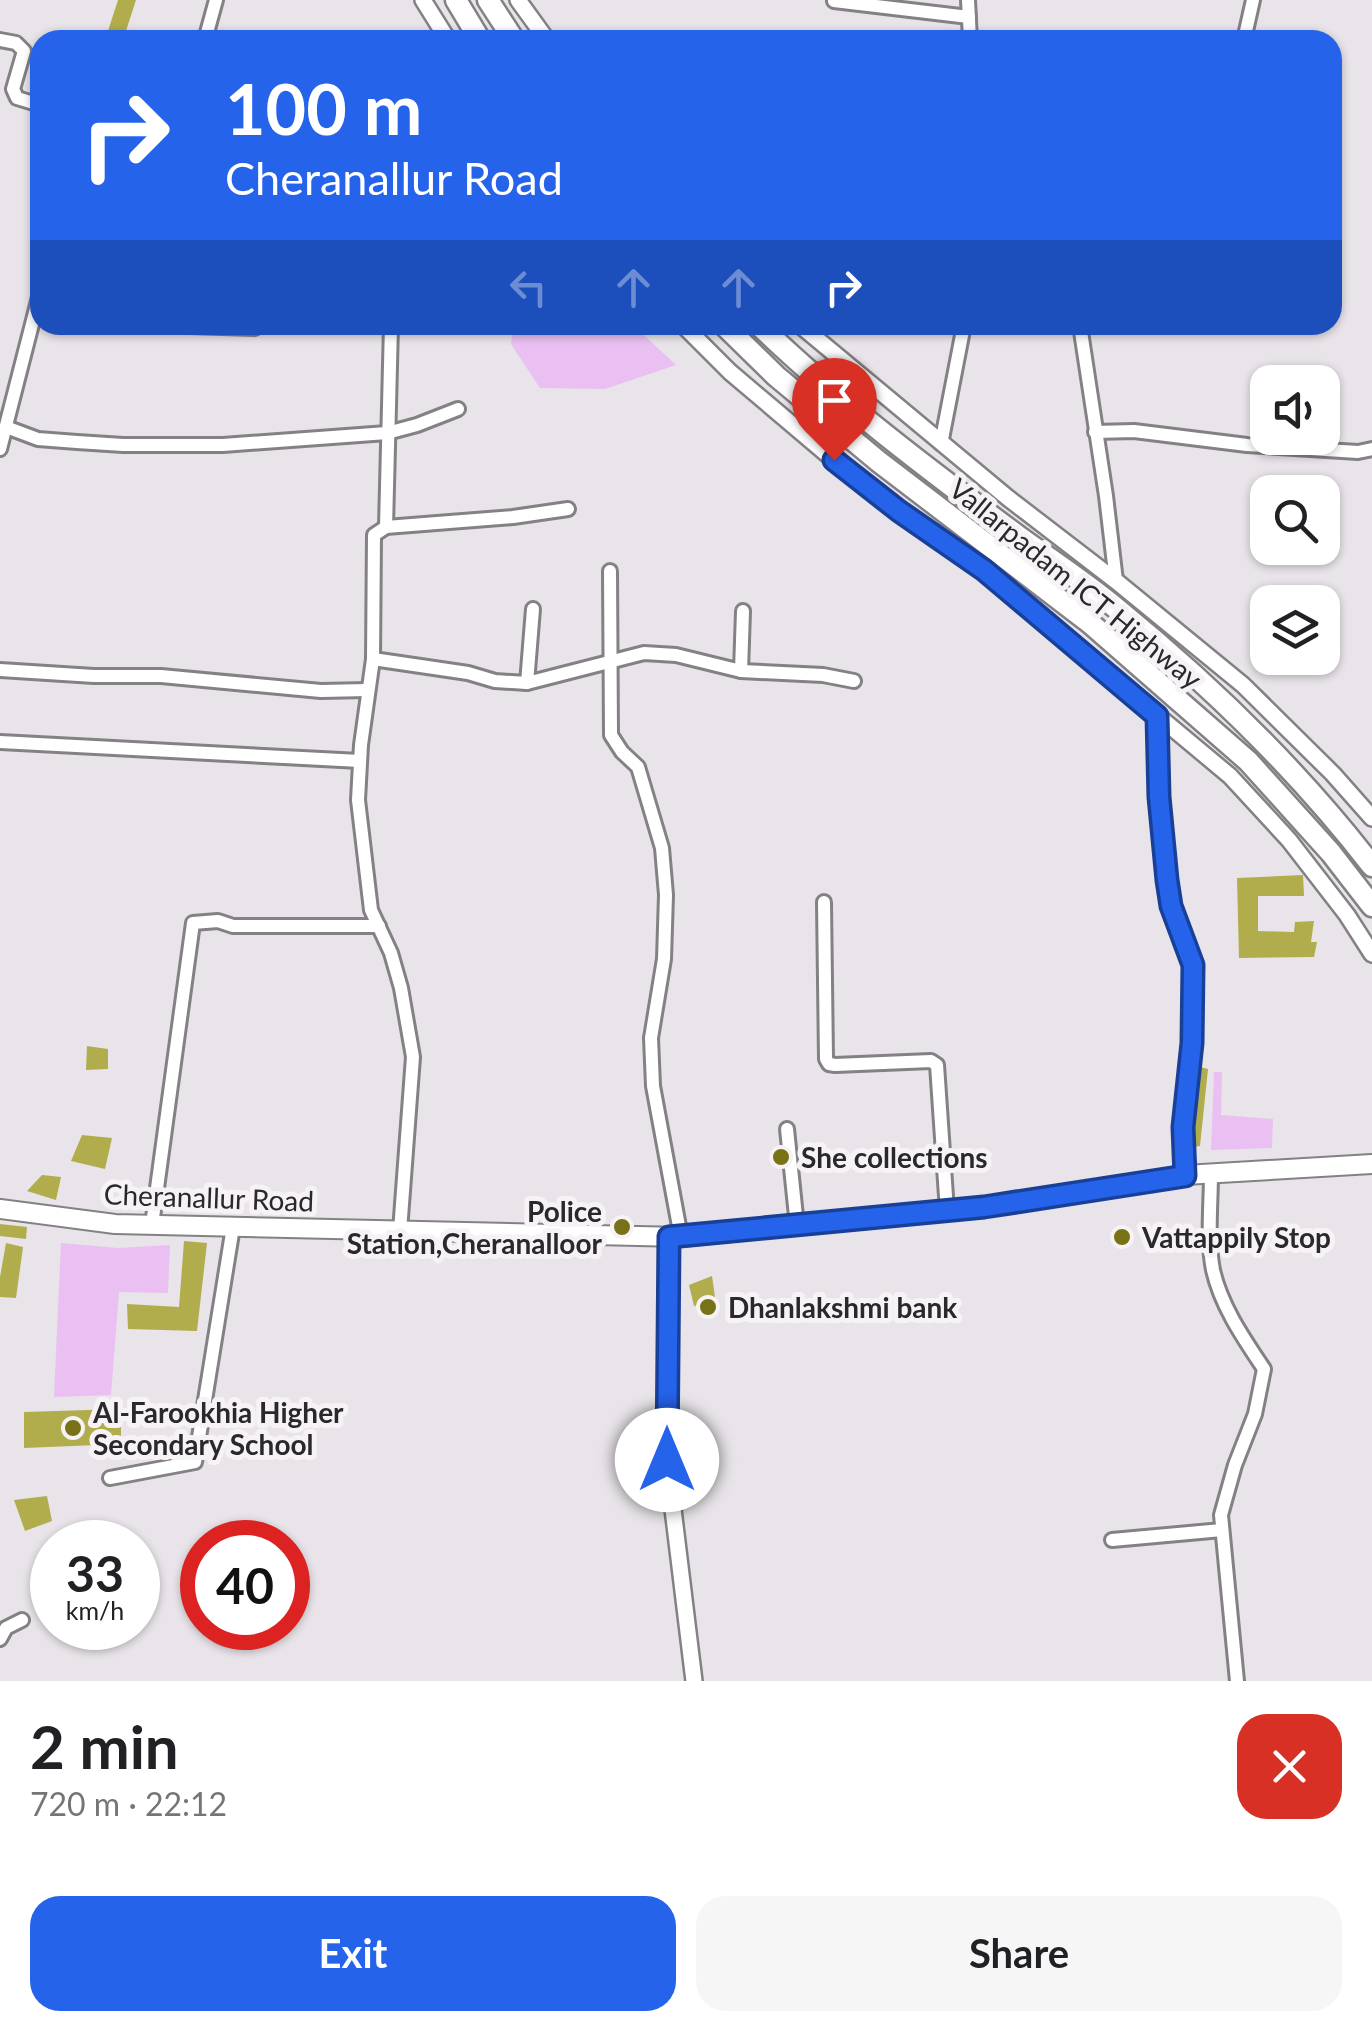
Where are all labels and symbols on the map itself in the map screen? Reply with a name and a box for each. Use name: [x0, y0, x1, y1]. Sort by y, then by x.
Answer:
pin: [792, 358, 877, 461]
street label: Vallarpadam ICT Highway: [943, 471, 1209, 696]
place label: She collections: [801, 1140, 988, 1174]
marker: She collections: [770, 1146, 792, 1168]
street label: Cheranallur Road: [103, 1176, 315, 1218]
place label: Police Station,Cheranalloor: [347, 1194, 603, 1260]
marker: Police Station,Cheranalloor: [611, 1216, 633, 1238]
place label: Vattappily Stop: [1141, 1220, 1331, 1254]
marker: Vattappily Stop: [1111, 1226, 1133, 1248]
place label: Dhanlakshmi bank: [728, 1290, 957, 1324]
marker: Dhanlakshmi bank: [697, 1296, 719, 1318]
place label: Al-Farookhia Higher Secondary School: [92, 1395, 344, 1461]
position arrow: [615, 1408, 719, 1512]
marker: Al-Farookhia Higher Secondary School: [62, 1417, 84, 1439]
speed limit sign: 40: [180, 1520, 310, 1650]

